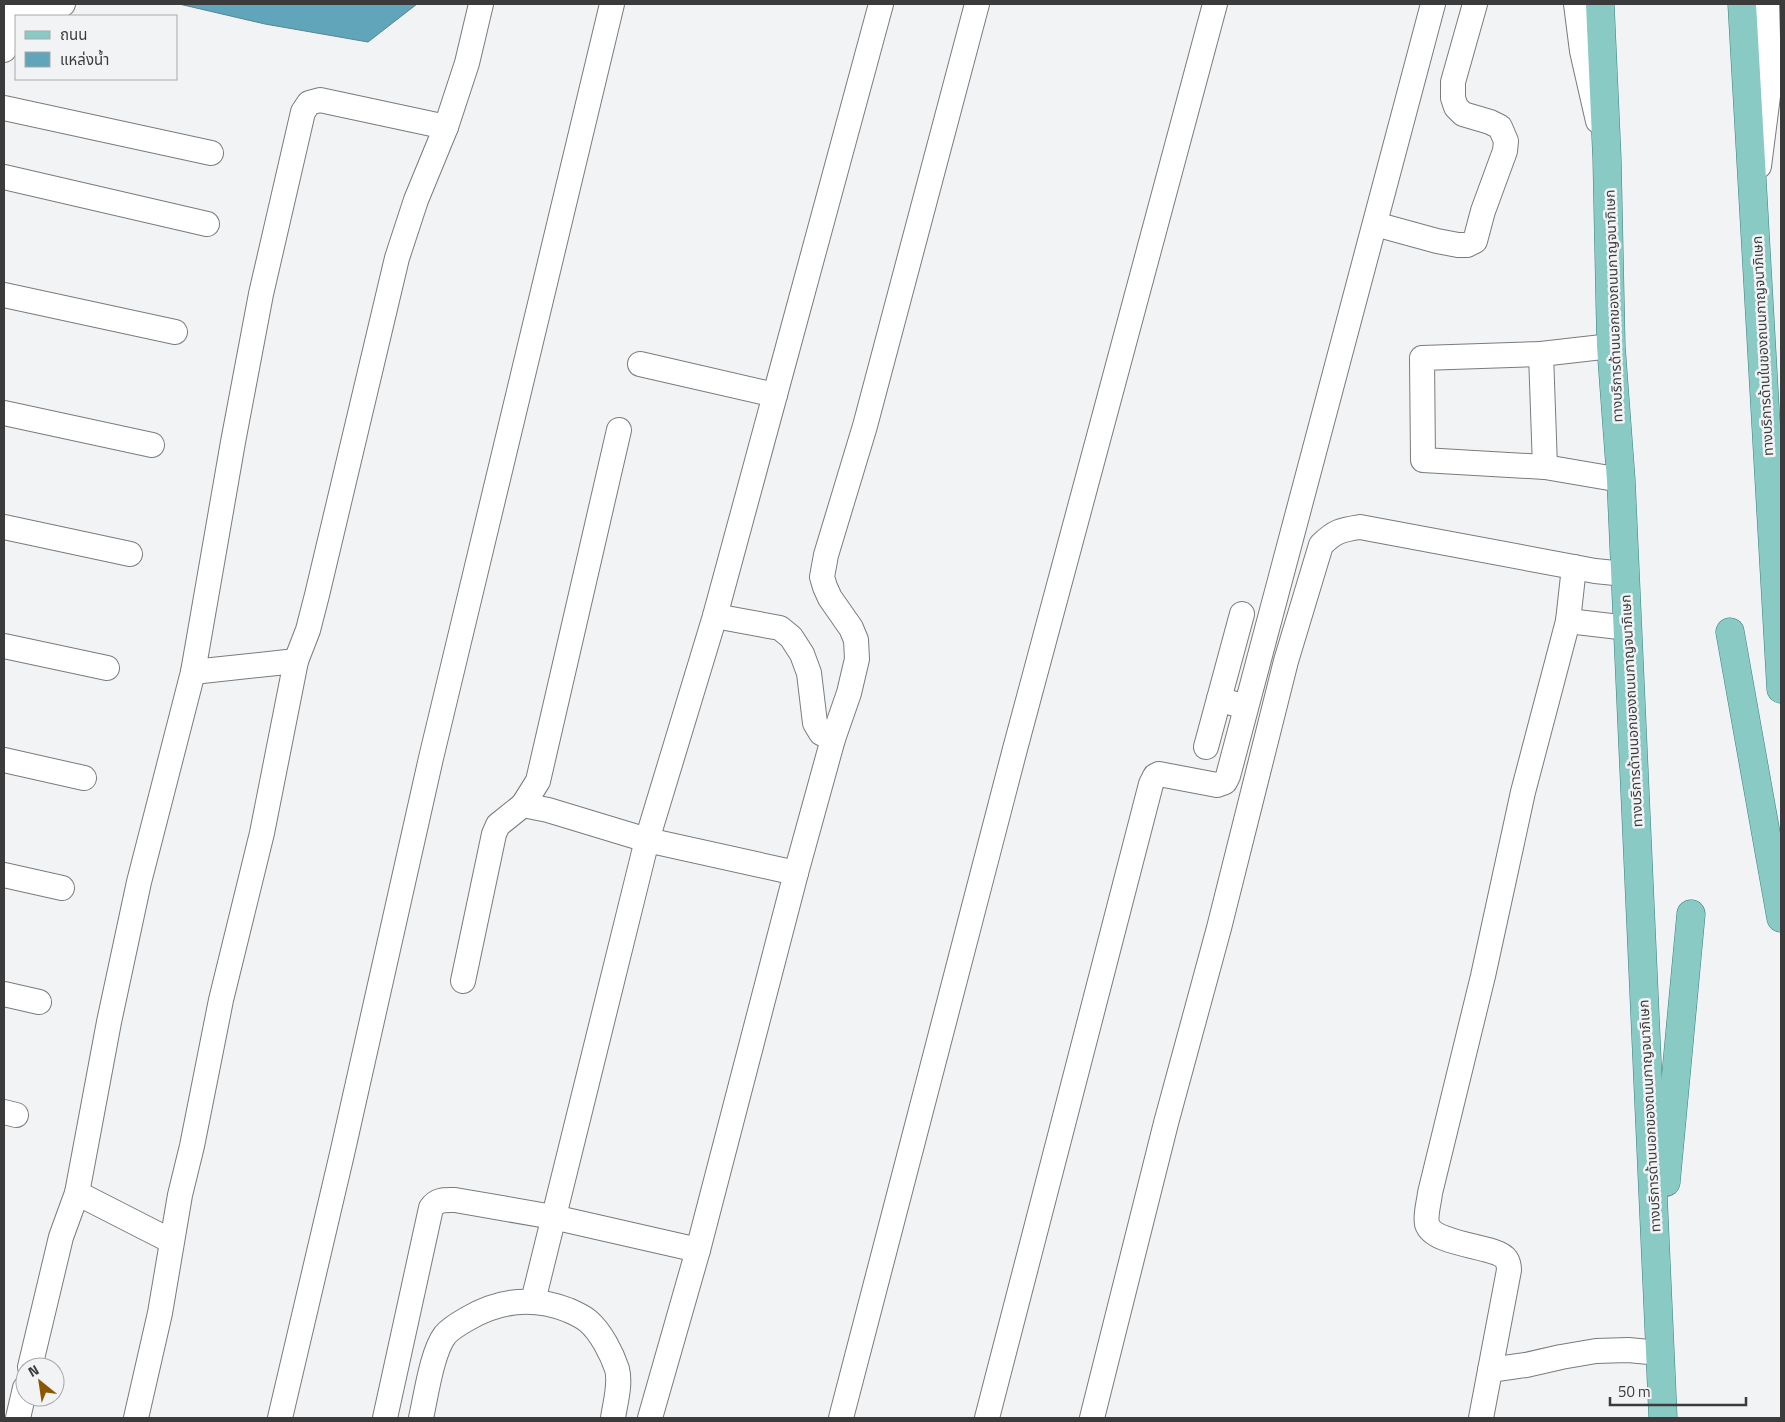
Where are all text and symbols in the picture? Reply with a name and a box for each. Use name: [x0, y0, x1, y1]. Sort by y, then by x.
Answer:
legend: [15, 15, 178, 80]
text: ถนน: [60, 23, 87, 46]
text: แหล่งน้ำ: [60, 48, 109, 71]
street label: ทางบริการด้านนอกของถนนกาญจนาภิเษก: [1598, 189, 1628, 423]
street label: ทางบริการด้านในของถนนกาญจนาภิเษก: [1746, 235, 1778, 457]
street label: ทางบริการด้านนอกของถนนกาญจนาภิเษก: [1614, 594, 1648, 828]
street label: ทางบริการด้านนอกของถนนกาญจนาภิเษก: [1632, 999, 1666, 1233]
north arrow: [15, 1357, 65, 1407]
text: N: [24, 1359, 43, 1382]
scale bar: [1610, 1374, 1746, 1406]
text: 50 m: [1618, 1380, 1651, 1403]

